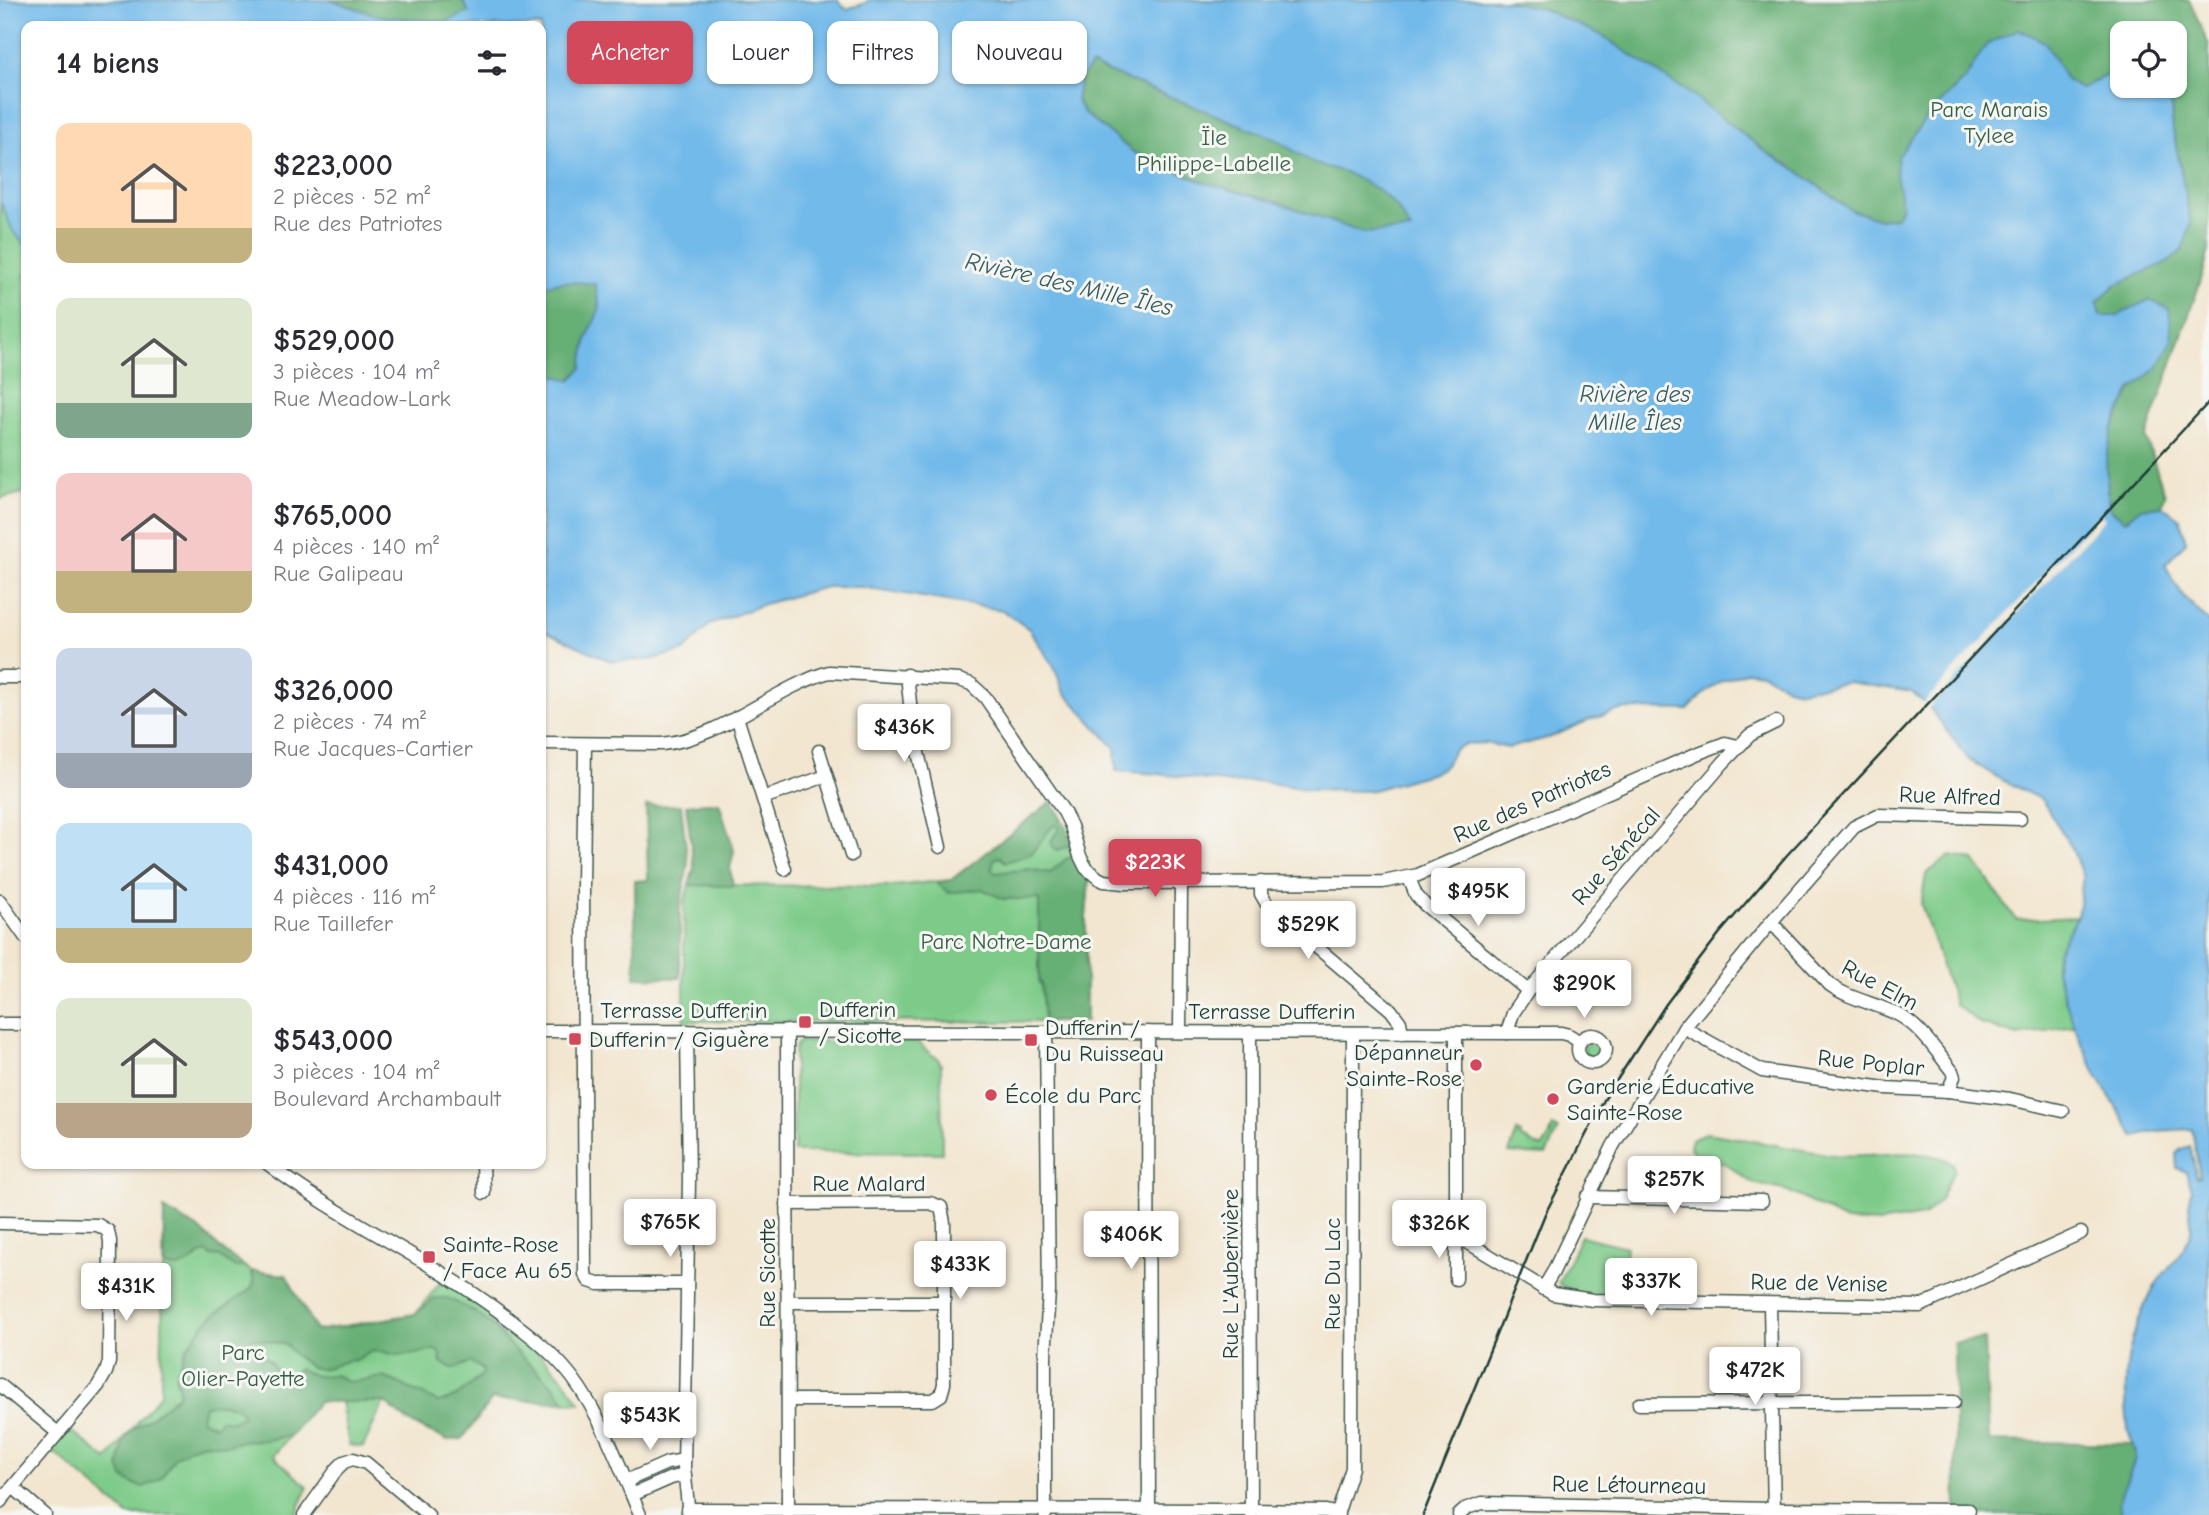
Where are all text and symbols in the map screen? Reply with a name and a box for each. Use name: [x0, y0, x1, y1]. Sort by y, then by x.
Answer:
chip: Acheter: [567, 21, 693, 84]
chip: Louer: [707, 21, 813, 84]
chip: Filtres: [827, 21, 938, 84]
chip: Nouveau: [952, 21, 1087, 84]
map controls: [2110, 21, 2187, 98]
button: locate: [2110, 21, 2187, 98]
icon: filters: [473, 44, 511, 82]
text: 14 biens: [56, 46, 159, 81]
park label: Parc Marais Tylee: [1930, 96, 2048, 149]
park label: Ïle Philippe-Labelle: [1137, 124, 1291, 177]
text: $223,000: [273, 148, 393, 183]
icon: home: [112, 151, 196, 235]
text: 2 pièces · 52 m²: [273, 183, 430, 210]
text: Rue des Patriotes: [273, 210, 442, 237]
water label: Rivière des Mille Îles: [963, 247, 1175, 321]
text: $529,000: [273, 323, 395, 358]
icon: home: [112, 326, 196, 410]
text: 3 pièces · 104 m²: [273, 358, 440, 385]
water label: Rivière des Mille Îles: [1580, 380, 1690, 436]
text: Rue Meadow-Lark: [273, 385, 451, 412]
text: $765,000: [273, 498, 392, 533]
icon: home: [112, 501, 196, 585]
text: 4 pièces · 140 m²: [273, 533, 439, 560]
text: Rue Galipeau: [273, 560, 404, 587]
text: $326,000: [273, 673, 394, 708]
icon: home: [112, 676, 196, 760]
pin: $436K: [855, 704, 953, 764]
text: 2 pièces · 74 m²: [273, 708, 426, 735]
text: $436K: [874, 713, 934, 740]
text: Rue Jacques-Cartier: [273, 735, 473, 762]
street label: Rue des Patriotes: [1449, 755, 1615, 849]
street label: Rue Alfred: [1899, 781, 2001, 811]
street label: Rue Sénécal: [1566, 801, 1666, 911]
pin: $223K: [1106, 839, 1204, 899]
text: $431,000: [273, 848, 389, 883]
text: $223K: [1124, 848, 1186, 875]
icon: home: [112, 851, 196, 935]
pin: $495K: [1429, 869, 1527, 928]
text: $495K: [1447, 877, 1509, 904]
text: 4 pièces · 116 m²: [273, 883, 435, 910]
pin: $529K: [1259, 902, 1357, 961]
text: Rue Taillefer: [273, 910, 393, 937]
text: $529K: [1277, 910, 1339, 937]
park label: Parc Notre-Dame: [920, 928, 1092, 955]
street label: Rue Elm: [1837, 954, 1923, 1016]
pin: $290K: [1535, 960, 1633, 1020]
text: $290K: [1552, 969, 1616, 996]
place label: Dufferin / Sicotte: [819, 996, 902, 1049]
street label: Terrasse Dufferin: [601, 997, 767, 1024]
street label: Terrasse Dufferin: [1189, 998, 1355, 1025]
marker: Dufferin / Sicotte: [797, 1014, 813, 1030]
place label: Dufferin / Du Ruisseau: [1045, 1014, 1164, 1067]
text: $543,000: [273, 1023, 393, 1058]
icon: home: [112, 1026, 196, 1110]
place label: Dufferin / Giguère: [589, 1026, 769, 1053]
marker: Dufferin / Giguère: [567, 1031, 583, 1047]
marker: Dufferin / Du Ruisseau: [1023, 1032, 1039, 1048]
place label: Dépanneur Sainte-Rose: [1346, 1039, 1463, 1092]
street label: Rue Poplar: [1816, 1044, 1926, 1082]
marker: Dépanneur Sainte-Rose: [1468, 1057, 1484, 1073]
text: 3 pièces · 104 m²: [273, 1058, 440, 1085]
place label: Garderie Éducative Sainte-Rose: [1567, 1073, 1754, 1126]
place label: École du Parc: [1005, 1082, 1141, 1109]
text: Boulevard Archambault: [273, 1085, 501, 1112]
marker: École du Parc: [983, 1087, 999, 1103]
marker: Garderie Éducative Sainte-Rose: [1545, 1091, 1561, 1107]
pin: $257K: [1625, 1156, 1723, 1216]
text: $257K: [1644, 1165, 1704, 1192]
street label: Rue Malard: [812, 1170, 926, 1197]
street label: Rue L'Auberivière: [1217, 1189, 1244, 1359]
pin: $765K: [621, 1200, 719, 1259]
pin: $326K: [1390, 1200, 1488, 1260]
text: $765K: [640, 1208, 700, 1235]
text: $326K: [1408, 1209, 1470, 1236]
pin: $406K: [1082, 1212, 1180, 1271]
street label: Rue Sicotte: [754, 1218, 781, 1328]
street label: Rue Du Lac: [1319, 1218, 1346, 1330]
text: $406K: [1100, 1220, 1162, 1247]
place label: Sainte-Rose / Face Au 65: [443, 1231, 573, 1284]
pin: $433K: [911, 1242, 1009, 1301]
marker: Sainte-Rose / Face Au 65: [421, 1249, 437, 1265]
text: $433K: [930, 1250, 990, 1277]
pin: $337K: [1602, 1258, 1700, 1318]
pin: $431K: [77, 1264, 175, 1323]
text: $337K: [1621, 1267, 1681, 1294]
street label: Rue de Venise: [1750, 1268, 1888, 1298]
text: $431K: [97, 1272, 155, 1299]
park label: Parc Olier-Payette: [181, 1339, 305, 1392]
pin: $472K: [1706, 1348, 1804, 1407]
text: $472K: [1725, 1356, 1785, 1383]
pin: $543K: [601, 1392, 699, 1452]
text: $543K: [619, 1401, 681, 1428]
street label: Rue Létourneau: [1552, 1470, 1706, 1500]

